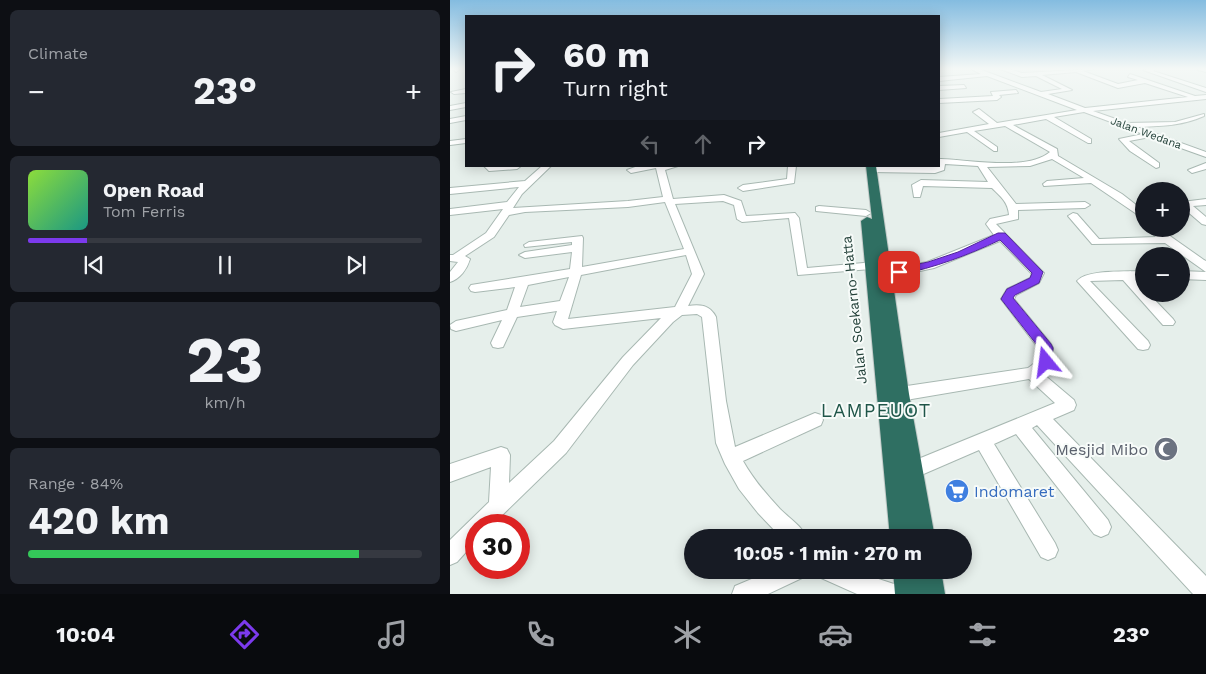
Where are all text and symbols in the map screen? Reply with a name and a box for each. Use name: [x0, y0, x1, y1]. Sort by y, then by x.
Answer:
text: 60 m: [563, 34, 650, 76]
icon: right: [480, 35, 545, 100]
text: Climate: [28, 44, 88, 63]
text: 23°: [193, 69, 257, 113]
text: −: [28, 75, 45, 108]
text: +: [405, 75, 422, 108]
text: Turn right: [563, 76, 668, 101]
street label: Jalan Wedana: [1109, 114, 1183, 152]
icon: left: [636, 130, 664, 158]
icon: ahead: [689, 130, 717, 158]
icon: right: [742, 130, 770, 158]
text: Open Road: [103, 179, 204, 202]
map controls: [1135, 182, 1190, 302]
button: +: [1135, 182, 1190, 237]
text: Tom Ferris: [103, 202, 185, 221]
street label: Jalan Soekarno-Hatta: [838, 235, 870, 385]
button: −: [1135, 247, 1190, 302]
icon: previous: [80, 251, 108, 279]
icon: pause: [211, 251, 239, 279]
icon: next: [342, 251, 370, 279]
pin: [878, 251, 920, 293]
icon: arrive: [885, 258, 913, 286]
text: 23: [186, 322, 264, 398]
position arrow: [1019, 335, 1071, 387]
text: km/h: [204, 393, 246, 412]
district label: LAMPEUOT: [821, 399, 931, 422]
mosque icon: Mesjid Mibo: [1153, 436, 1179, 462]
place label: Mesjid Mibo: [1055, 440, 1148, 459]
text: Range · 84%: [28, 474, 123, 493]
supermarket icon: Indomaret: [944, 478, 970, 504]
place label: Indomaret: [974, 482, 1055, 501]
text: 420 km: [28, 499, 169, 543]
speed limit sign: 30: [465, 514, 530, 579]
text: 10:05 · 1 min · 270 m: [734, 542, 922, 565]
icon: directions: [227, 617, 262, 652]
icon: music: [375, 617, 410, 652]
icon: phone: [523, 617, 558, 652]
icon: climate: [670, 617, 705, 652]
icon: car: [818, 617, 853, 652]
icon: filters: [965, 617, 1000, 652]
text: 10:04: [56, 622, 115, 647]
text: 23°: [1113, 622, 1150, 647]

